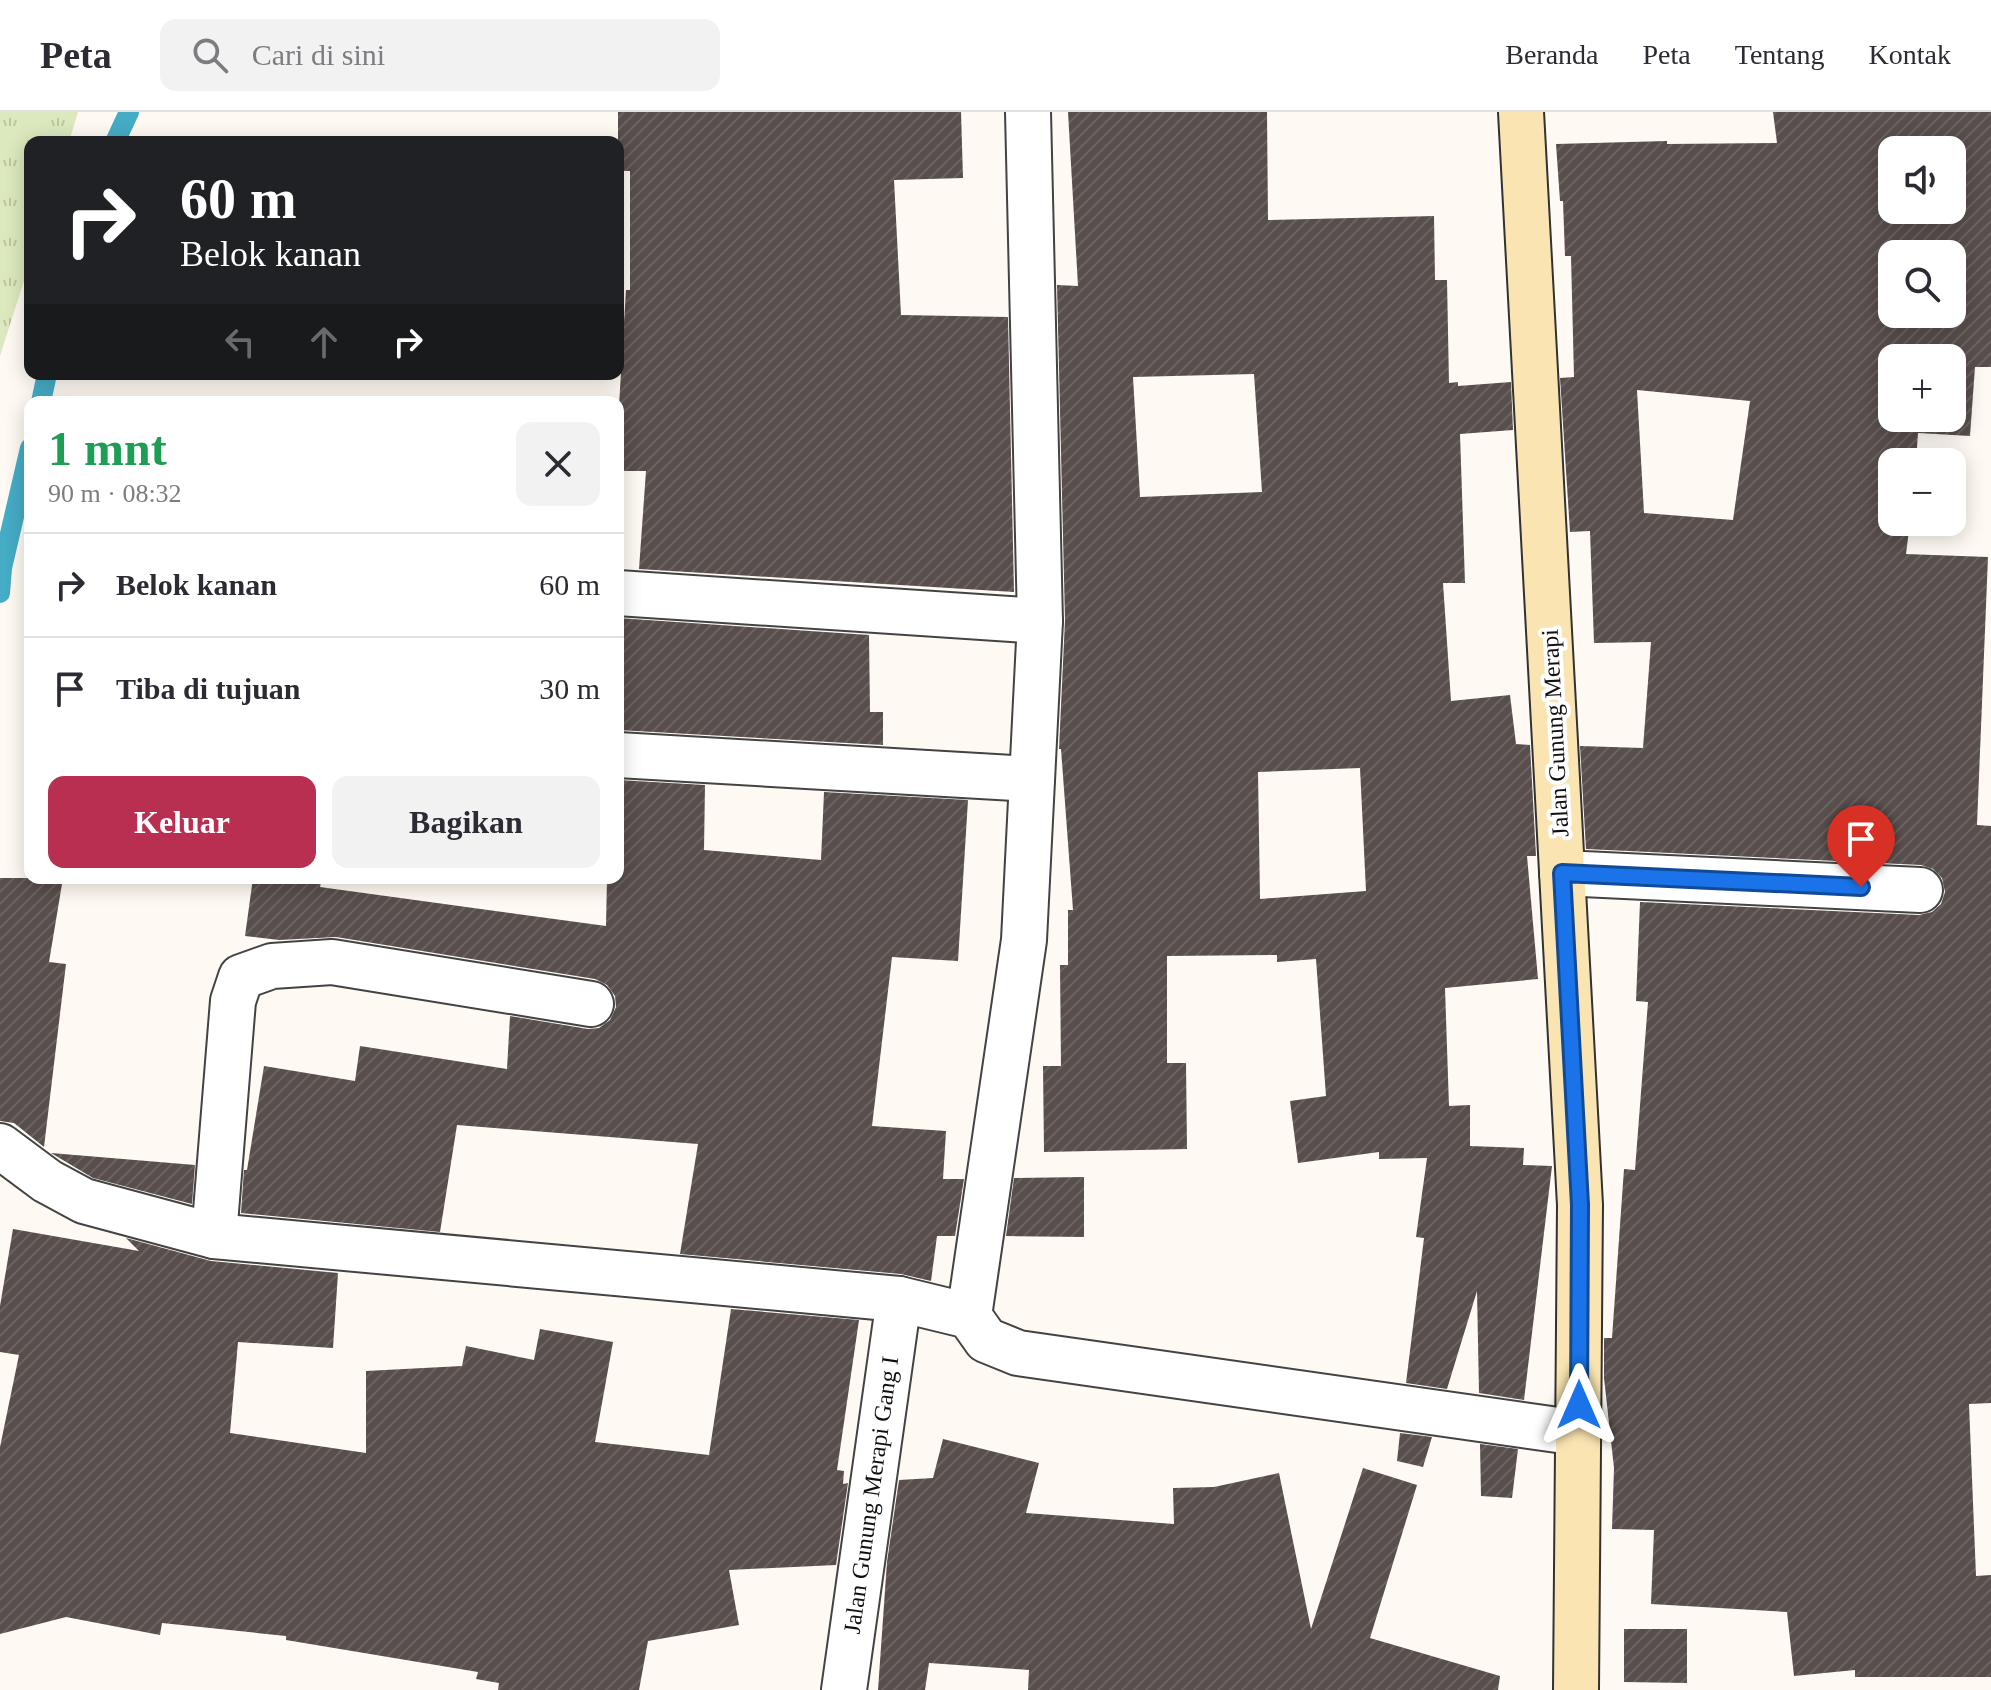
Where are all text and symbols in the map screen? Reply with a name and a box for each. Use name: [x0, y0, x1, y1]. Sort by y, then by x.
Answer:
search box: [160, 19, 720, 91]
icon: search: [188, 33, 232, 77]
text: Peta: [40, 34, 112, 76]
text: Cari di sini: [252, 38, 385, 71]
text: Beranda: [1505, 39, 1599, 70]
text: Peta: [1643, 39, 1691, 70]
text: Tentang: [1735, 39, 1825, 70]
text: Kontak: [1869, 39, 1951, 70]
map controls: [1878, 136, 1966, 536]
button: sound: [1878, 136, 1966, 224]
icon: right: [48, 168, 152, 272]
text: 60 m: [180, 168, 297, 230]
text: Belok kanan: [180, 234, 361, 274]
button: search: [1878, 240, 1966, 328]
icon: left: [218, 320, 262, 364]
icon: ahead: [302, 320, 346, 364]
icon: right: [386, 320, 430, 364]
button: +: [1878, 344, 1966, 432]
text: 1 mnt: [48, 422, 167, 475]
button: close: [516, 422, 600, 506]
button: −: [1878, 448, 1966, 536]
text: 90 m · 08:32: [48, 479, 182, 508]
icon: right: [48, 563, 92, 607]
text: Belok kanan: [116, 568, 277, 601]
text: 60 m: [539, 568, 600, 601]
street label: Jalan Gunung Merapi: [1537, 628, 1573, 838]
icon: arrive: [48, 667, 92, 711]
text: Tiba di tujuan: [116, 672, 301, 705]
text: 30 m: [539, 672, 600, 705]
button: Keluar: [48, 776, 316, 868]
button: Bagikan: [332, 776, 600, 868]
pin: [1827, 805, 1895, 887]
icon: arrive: [1839, 817, 1883, 861]
street label: Jalan Gunung Merapi Gang I: [839, 1355, 903, 1635]
position arrow: [1537, 1363, 1621, 1447]

